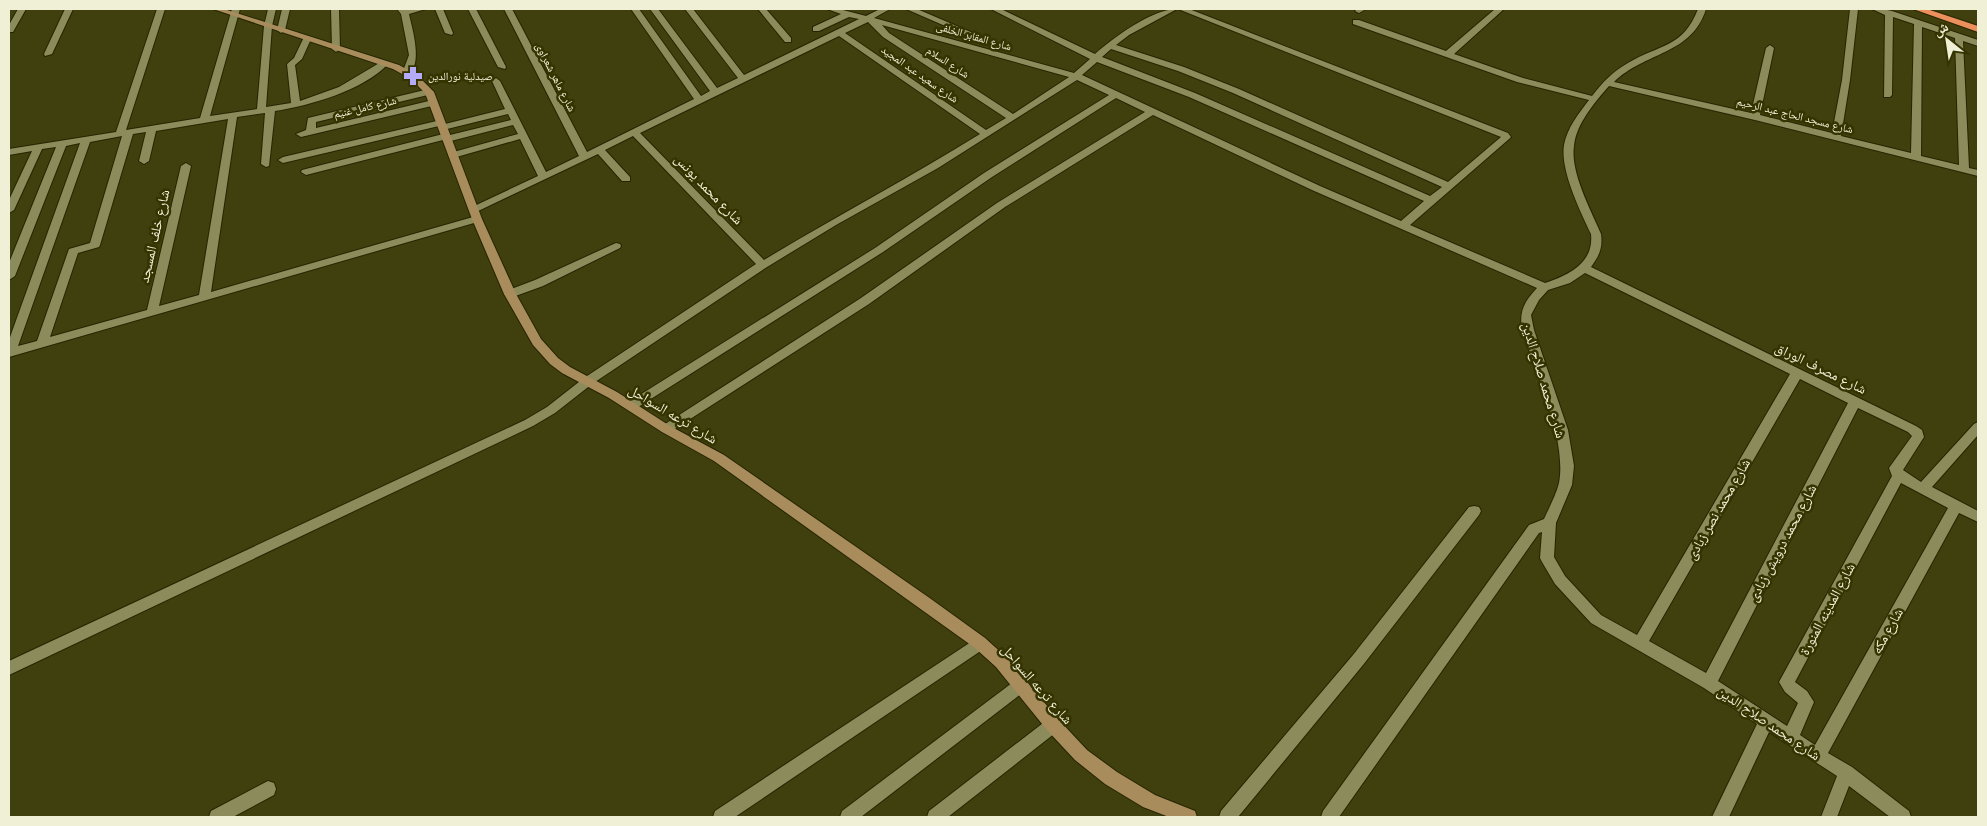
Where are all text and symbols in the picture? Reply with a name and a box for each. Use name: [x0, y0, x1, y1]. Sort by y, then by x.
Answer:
north arrow: [1922, 15, 1972, 65]
text: ش: [1930, 17, 1952, 40]
street label: شارع المقابر الخلفى: [935, 19, 1013, 53]
street label: شارع ماهر شعراوى: [533, 40, 579, 114]
street label: شارع سعيد عبد المجيد: [879, 42, 961, 106]
street label: شارع السلام: [924, 43, 972, 81]
pharmacy icon: صيدلية نورالدين: [402, 65, 424, 87]
place label: صيدلية نورالدين: [428, 69, 493, 83]
street label: شارع كامل غنيم: [332, 93, 398, 122]
street label: شارع مسجد الحاج عبد الرحيم: [1735, 94, 1855, 137]
street label: شارع محمد يونس: [670, 150, 747, 229]
street label: شارع خلف المسجد: [135, 188, 174, 285]
street label: شارع محمد صلاح الدين: [1517, 320, 1570, 440]
street label: شارع مصرف الوراق: [1772, 338, 1870, 399]
street label: شارع ترعه السواحل: [625, 380, 721, 448]
street label: شارع محمد نصر زبادى: [1682, 455, 1755, 563]
street label: شارع محمد درويش زبادى: [1744, 481, 1821, 605]
street label: شارع المدينه المنورة: [1795, 560, 1860, 659]
street label: شارع مكه: [1867, 605, 1908, 657]
street label: شارع ترعه السواحل: [996, 640, 1077, 729]
street label: شارع محمد صلاح الدين: [1714, 682, 1824, 765]

